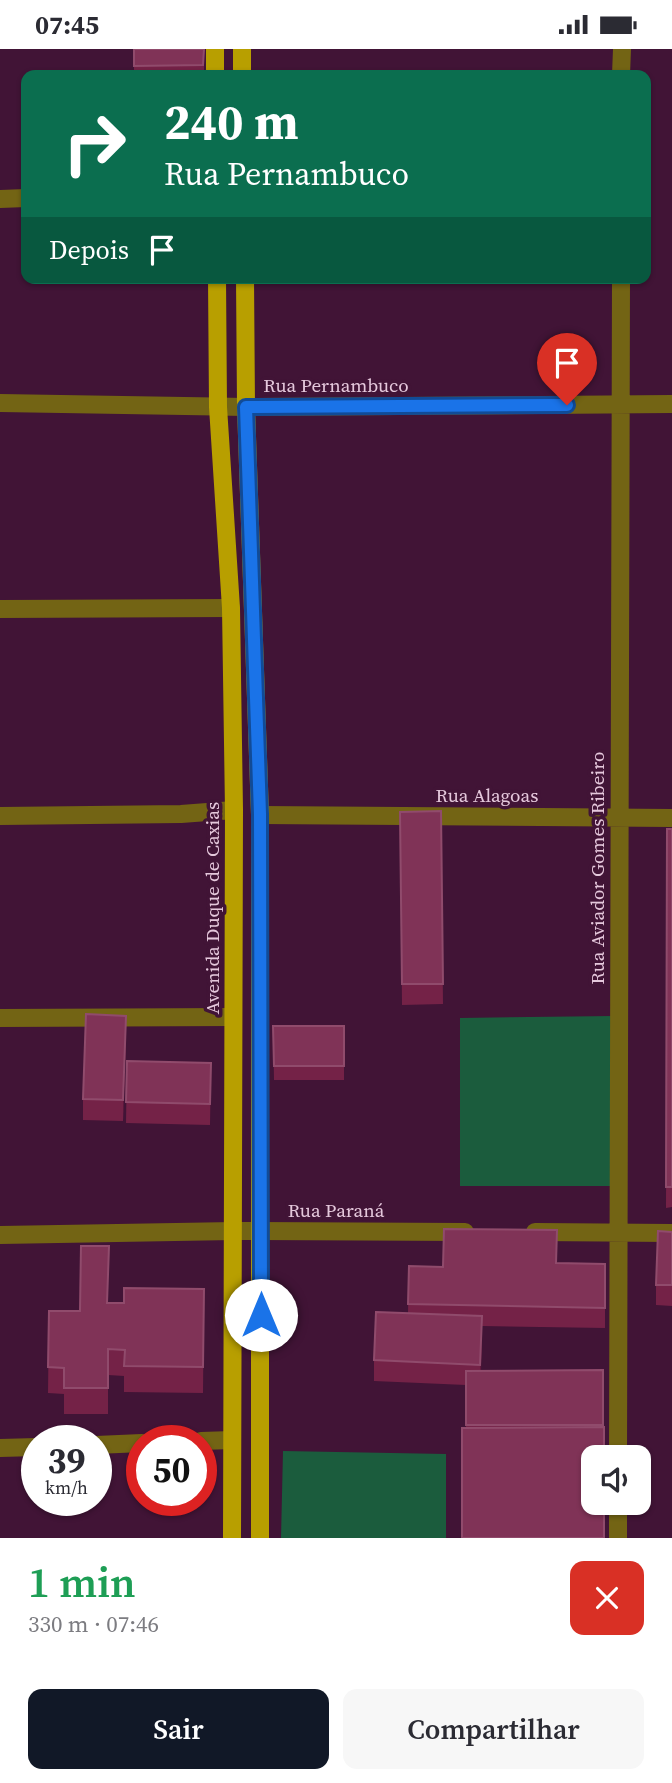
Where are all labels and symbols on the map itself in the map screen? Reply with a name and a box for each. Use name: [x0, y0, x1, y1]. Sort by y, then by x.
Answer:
pin: [537, 333, 597, 405]
street label: Rua Pernambuco: [263, 372, 409, 398]
street label: Rua Aviador Gomes Ribeiro: [584, 752, 610, 984]
street label: Rua Alagoas: [436, 782, 538, 808]
street label: Avenida Duque de Caxias: [199, 802, 225, 1014]
street label: Rua Paraná: [288, 1197, 385, 1223]
position arrow: [224, 1278, 298, 1352]
speed limit sign: 50: [126, 1425, 217, 1516]

